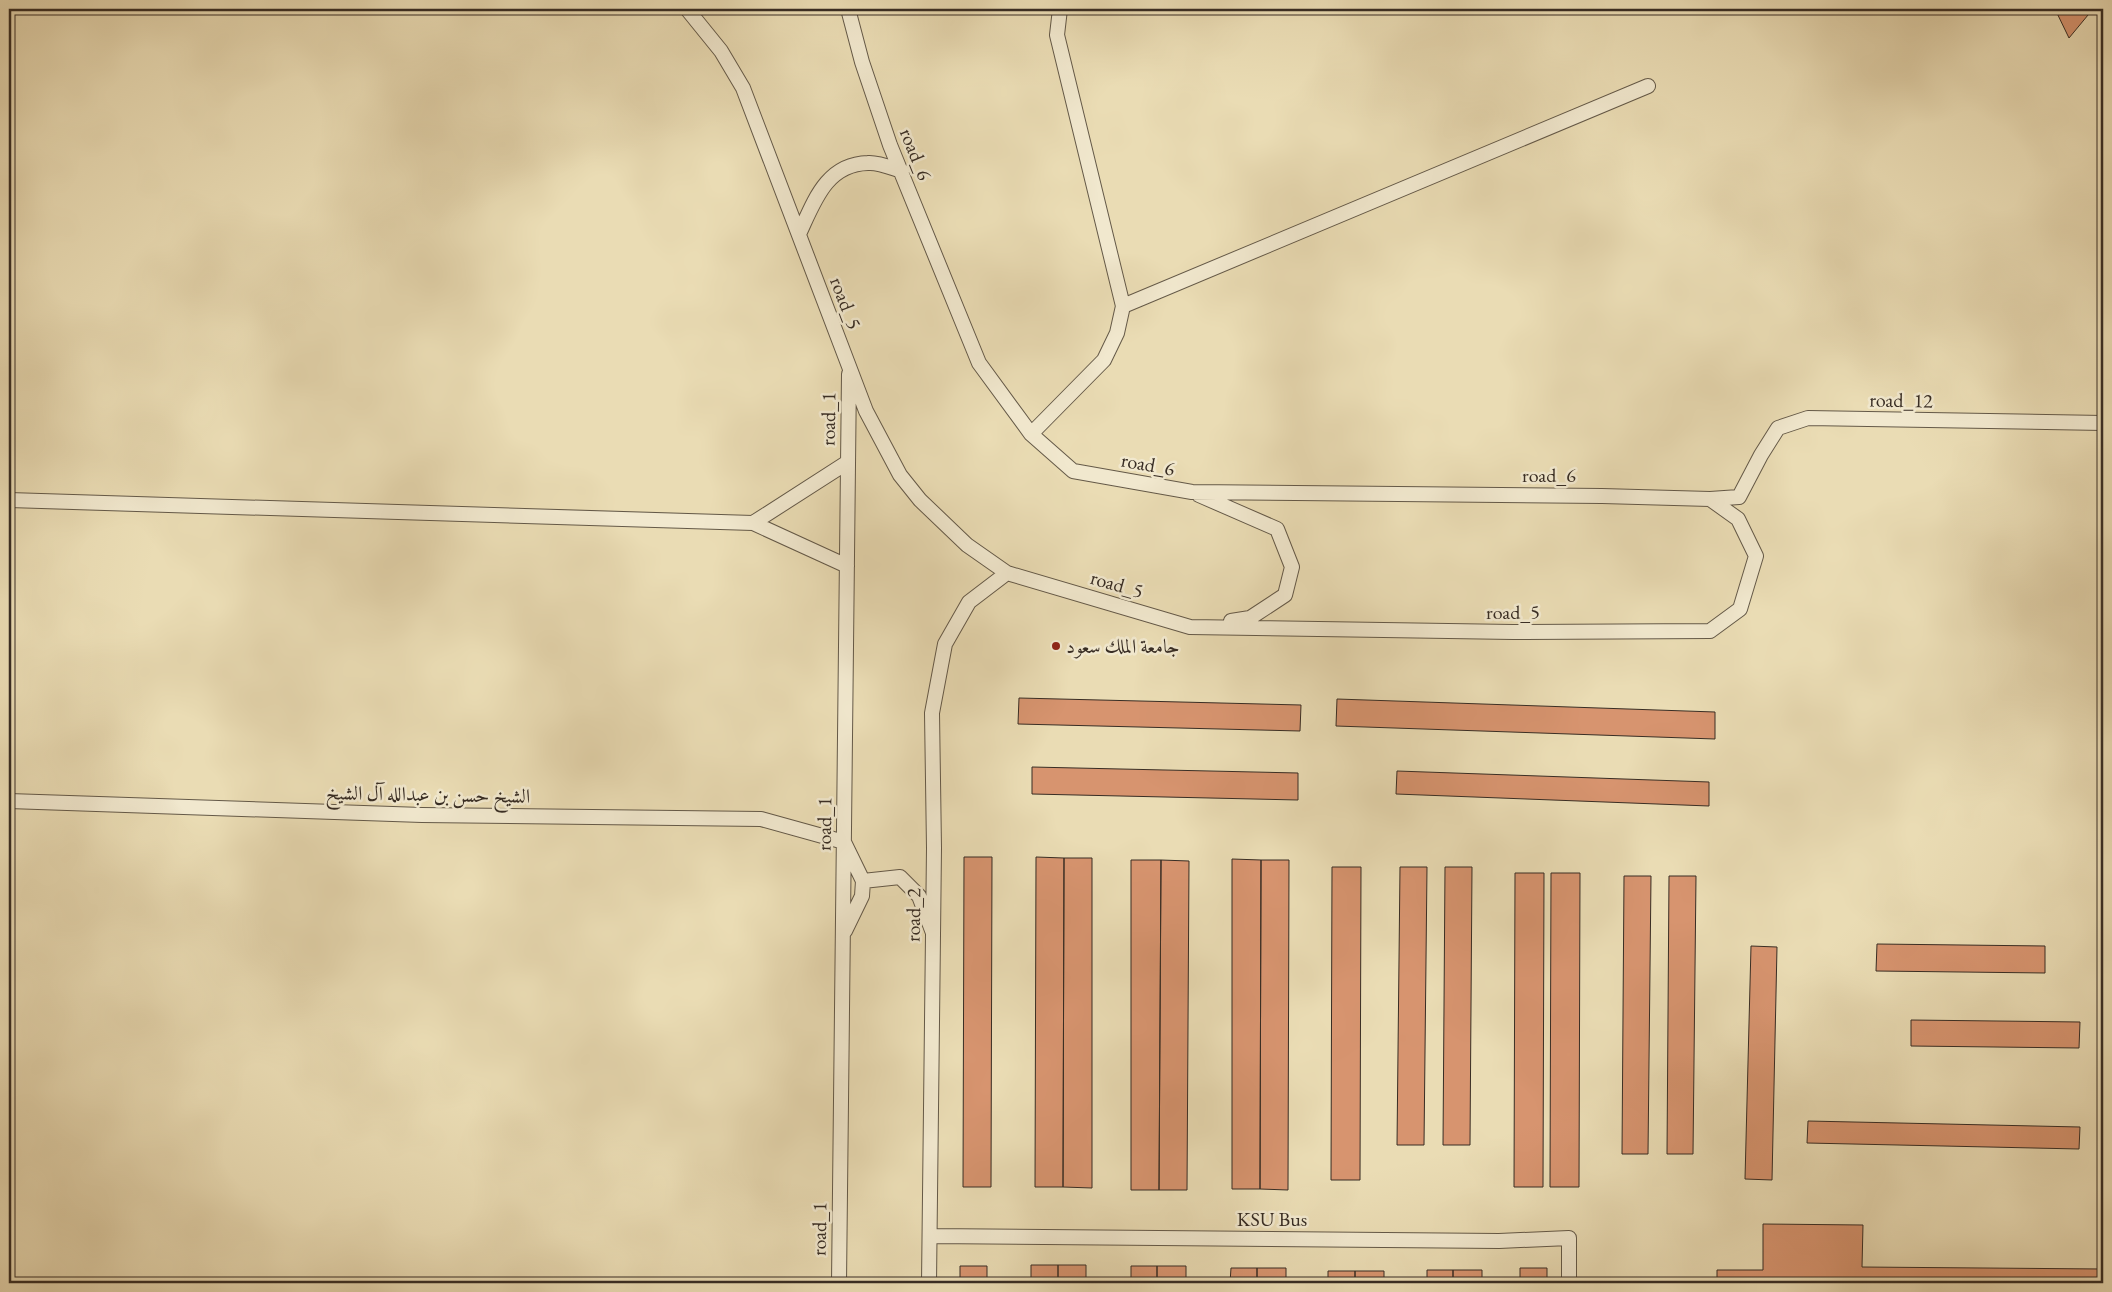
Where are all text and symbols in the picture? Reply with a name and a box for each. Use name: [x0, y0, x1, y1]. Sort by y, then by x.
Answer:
street label: road_6: [894, 124, 938, 184]
street label: road_5: [824, 273, 868, 333]
street label: road_12: [1869, 386, 1933, 414]
street label: road_1: [815, 392, 841, 446]
street label: road_6: [1119, 447, 1177, 482]
street label: road_6: [1522, 462, 1576, 488]
street label: road_5: [1088, 564, 1146, 604]
street label: road_5: [1486, 599, 1540, 625]
place label: جامعة الملك سعود: [1066, 633, 1180, 659]
marker: جامعة الملك سعود: [1050, 640, 1062, 652]
street label: الشيخ حسن بن عبدالله آل الشيخ: [325, 779, 531, 814]
street label: road_1: [811, 797, 837, 851]
street label: road_2: [900, 887, 926, 942]
street label: road_1: [806, 1202, 832, 1256]
street label: KSU Bus: [1237, 1206, 1307, 1232]

